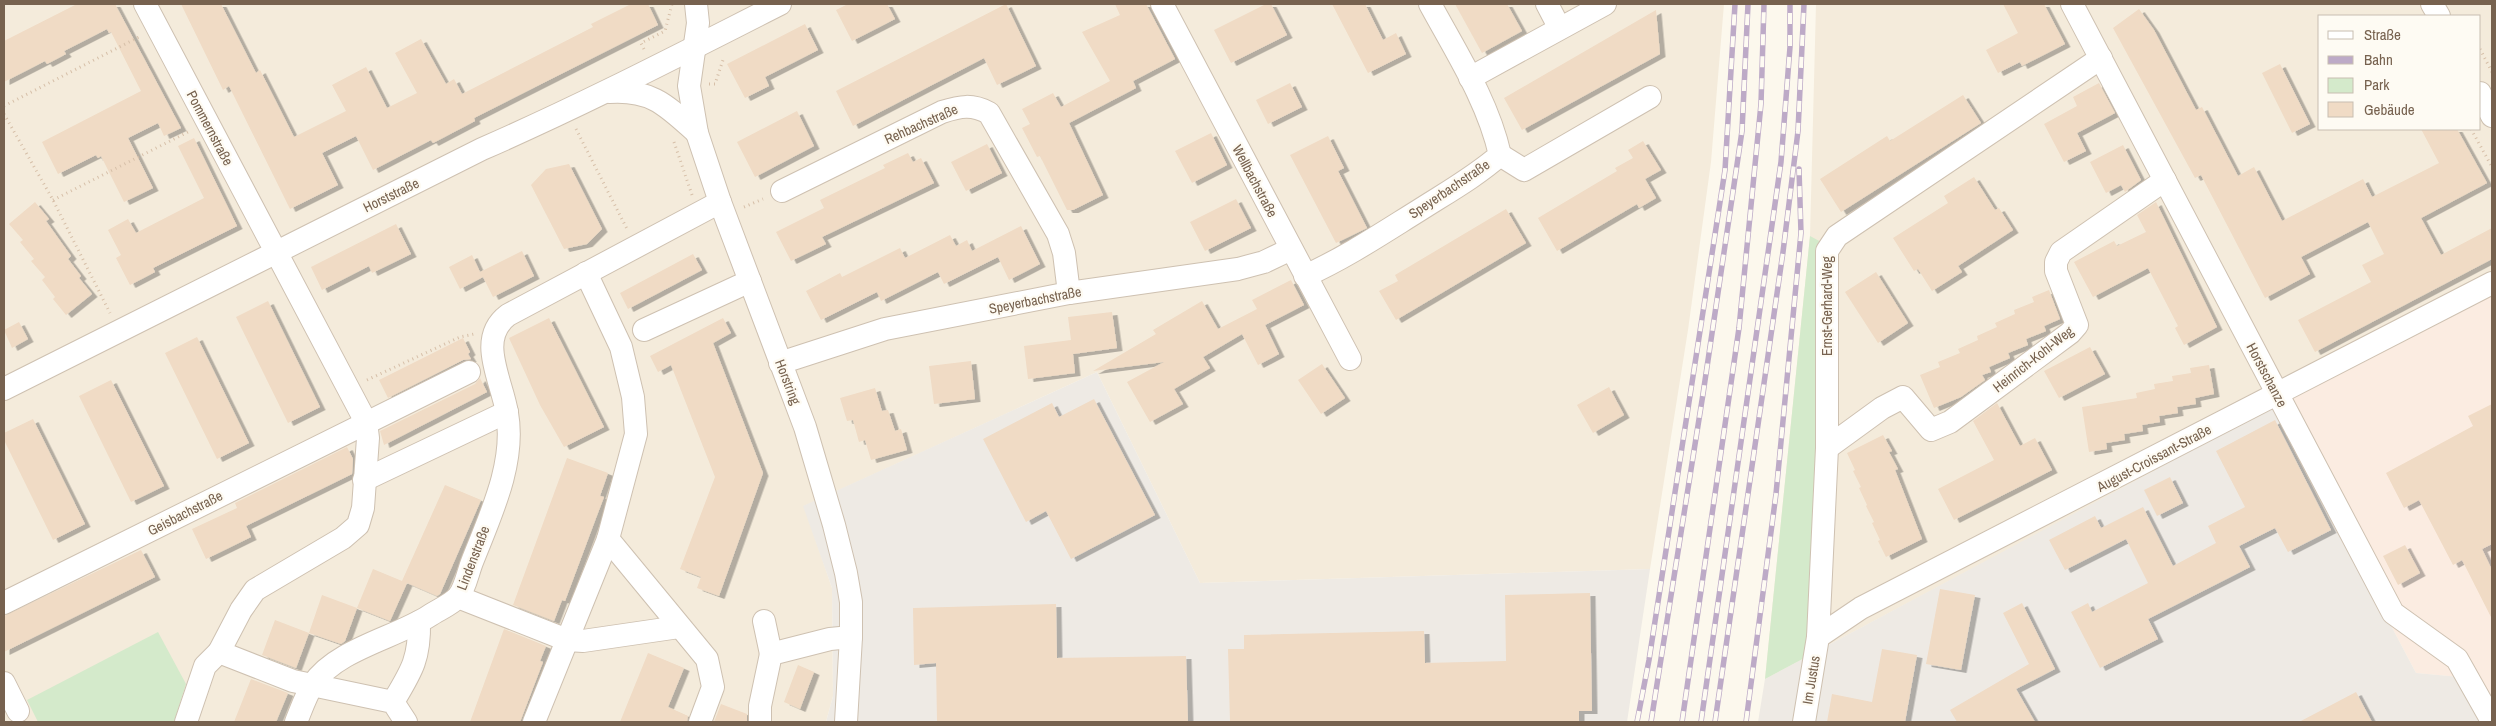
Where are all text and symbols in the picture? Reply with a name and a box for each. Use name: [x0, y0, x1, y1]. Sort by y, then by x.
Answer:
legend: [2318, 15, 2481, 130]
text: Straße: [2364, 24, 2401, 45]
text: Bahn: [2364, 49, 2393, 70]
text: Park: [2364, 74, 2390, 95]
street label: Pommernstraße: [183, 87, 237, 169]
text: Gebäude: [2364, 99, 2415, 120]
street label: Rehbachstraße: [881, 100, 961, 148]
street label: Wellbachstraße: [1228, 142, 1282, 220]
street label: Speyerbachstraße: [1405, 155, 1493, 223]
street label: Horststraße: [360, 174, 422, 216]
street label: Ernst-Gerhard-Weg: [1818, 255, 1836, 356]
street label: Speyerbachstraße: [987, 282, 1083, 318]
street label: Heinrich-Kohl-Weg: [1989, 322, 2077, 396]
street label: Horstschanze: [2243, 340, 2291, 410]
street label: Horstring: [771, 357, 805, 408]
street label: August-Croissant-Straße: [2093, 420, 2214, 496]
street label: Geisbachstraße: [145, 486, 225, 540]
street label: Lindenstraße: [452, 523, 494, 593]
street label: Im Justus: [1798, 654, 1824, 706]

